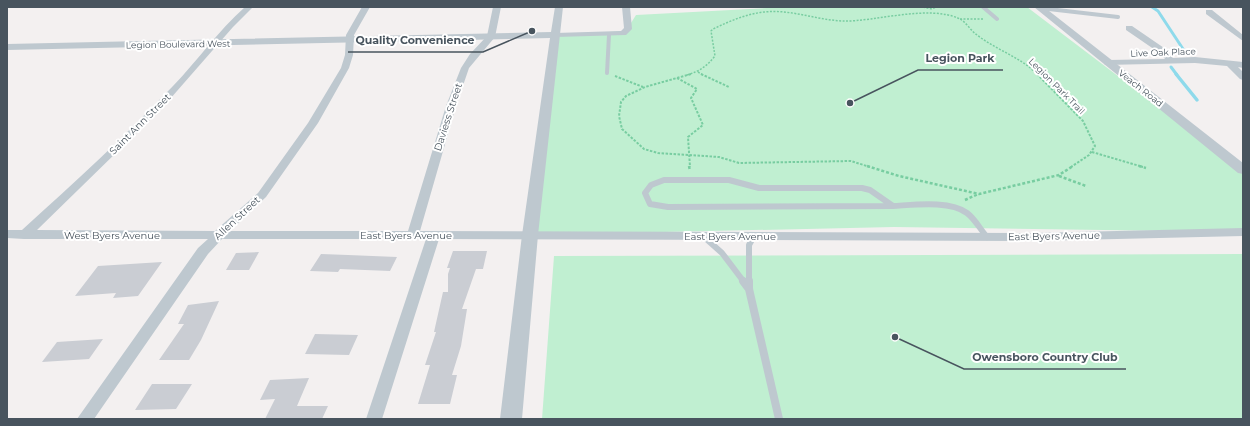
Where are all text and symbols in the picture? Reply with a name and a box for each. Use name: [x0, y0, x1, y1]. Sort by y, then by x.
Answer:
callout: Quality Convenience: [348, 29, 483, 52]
text: Quality Convenience: [355, 33, 475, 47]
street label: Legion Boulevard West: [126, 38, 231, 50]
street label: Live Oak Place: [1130, 45, 1196, 59]
callout: Legion Park: [918, 47, 1003, 70]
text: Legion Park: [925, 51, 995, 65]
street label: Legion Park Trail: [1027, 56, 1087, 116]
street label: Veach Road: [1117, 67, 1165, 109]
street label: Daviess Street: [431, 81, 465, 153]
street label: Saint Ann Street: [107, 91, 173, 157]
street label: Allen Street: [211, 193, 263, 243]
street label: West Byers Avenue: [64, 229, 160, 242]
street label: East Byers Avenue: [360, 229, 452, 242]
street label: East Byers Avenue: [1008, 229, 1100, 243]
street label: East Byers Avenue: [684, 230, 776, 243]
callout: Owensboro Country Club: [964, 346, 1126, 369]
text: Owensboro Country Club: [972, 350, 1118, 364]

